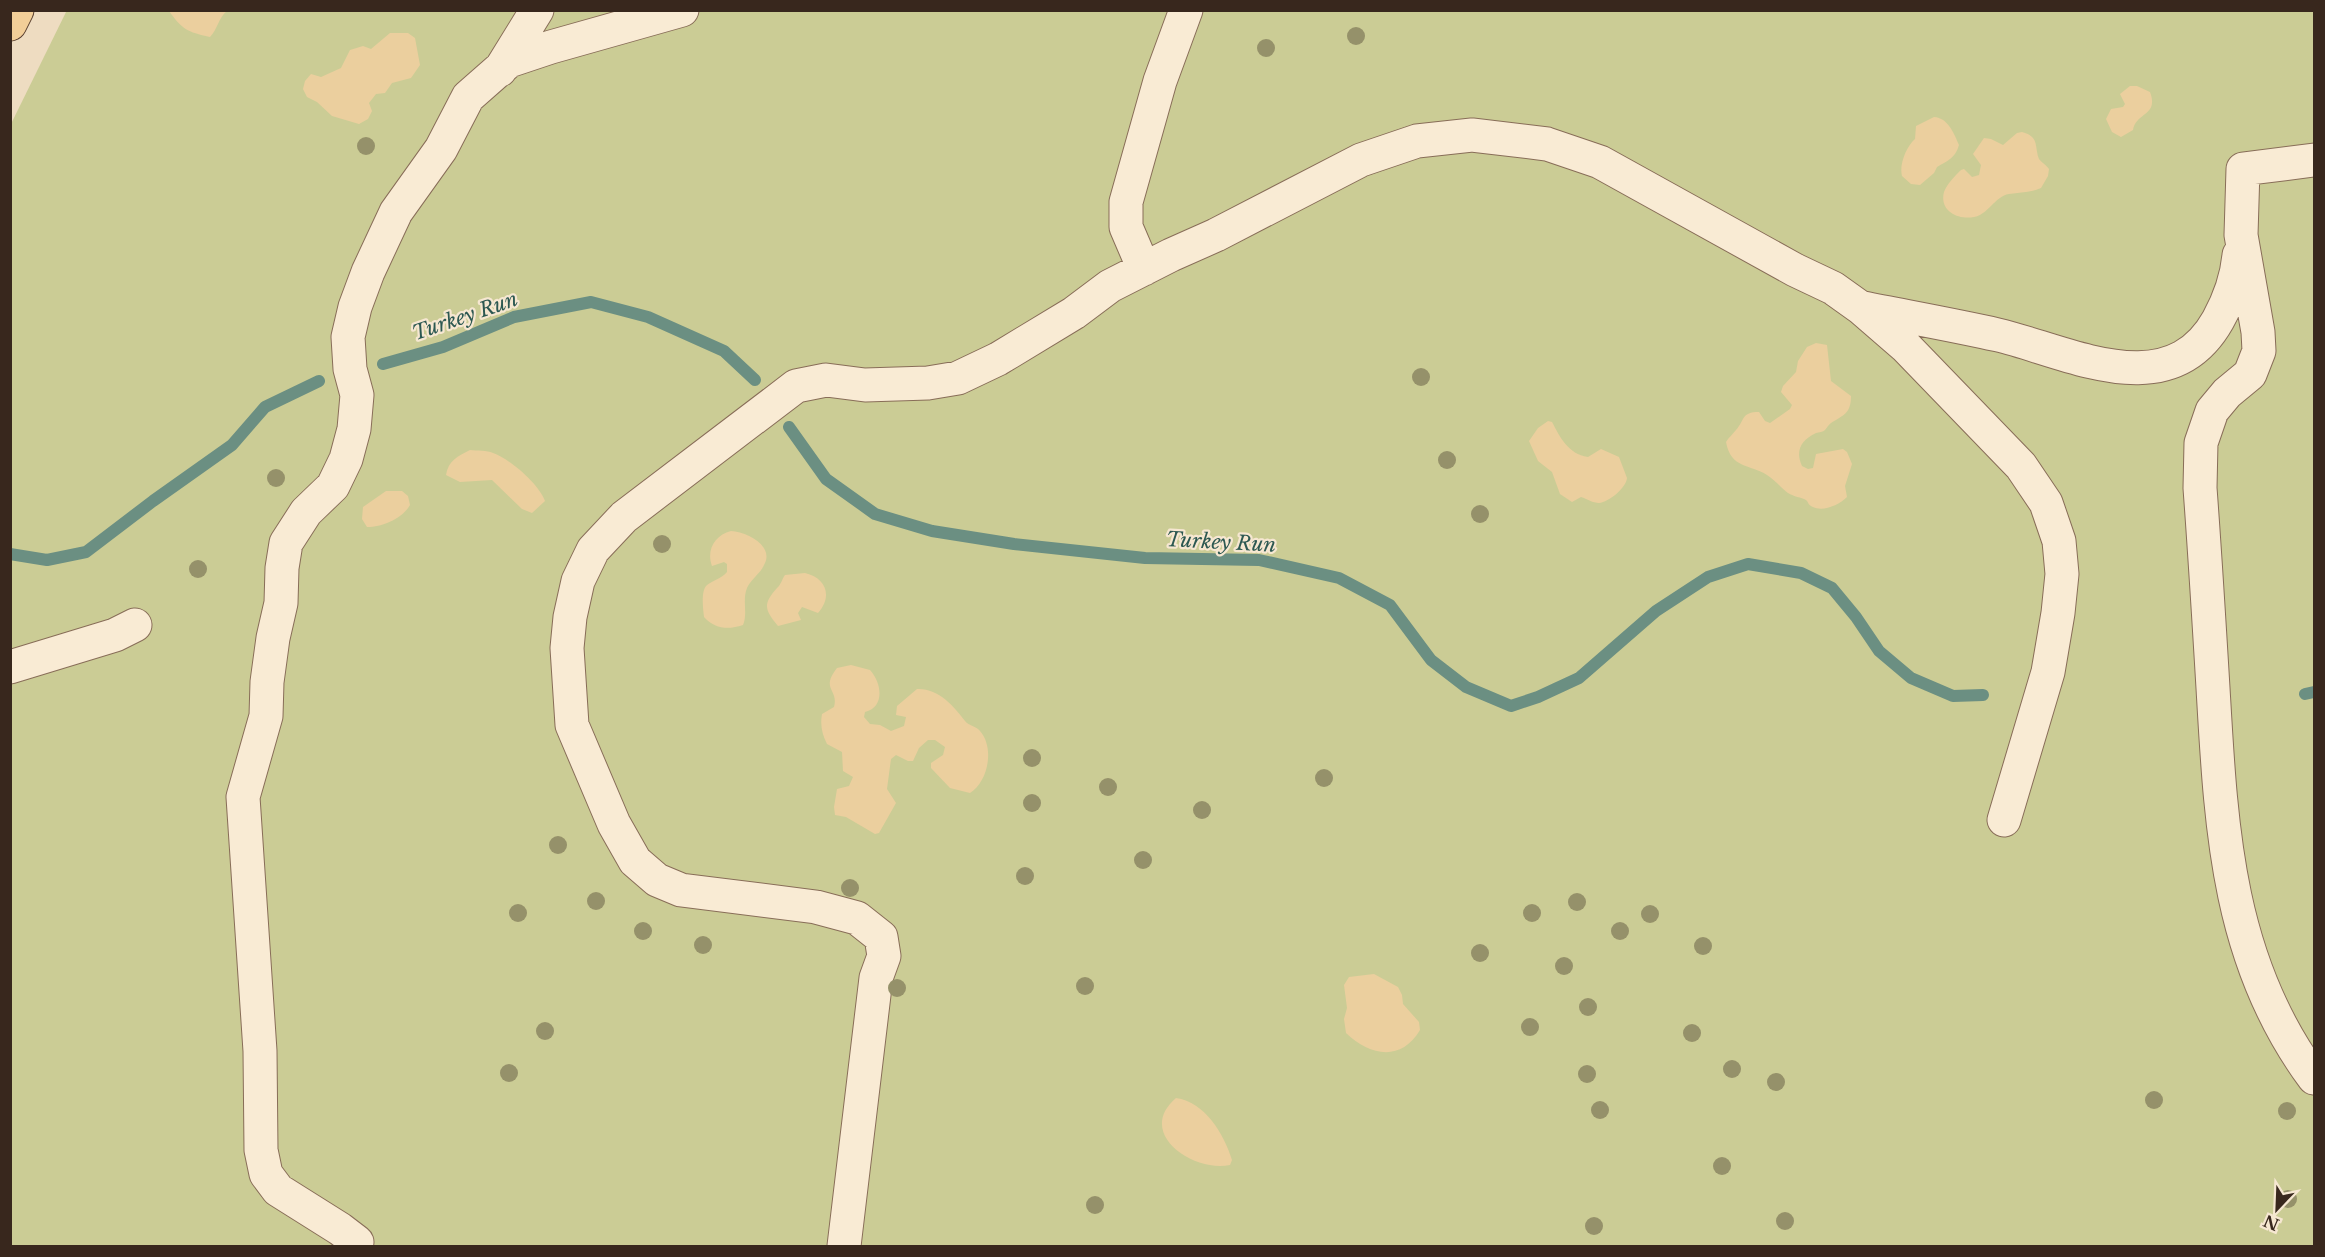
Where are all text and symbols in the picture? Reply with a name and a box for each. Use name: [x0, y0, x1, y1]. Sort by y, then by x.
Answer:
water label: Turkey Run: [409, 287, 521, 345]
water label: Turkey Run: [1166, 527, 1276, 557]
north arrow: [2247, 1179, 2307, 1239]
text: N: [2260, 1211, 2282, 1235]

